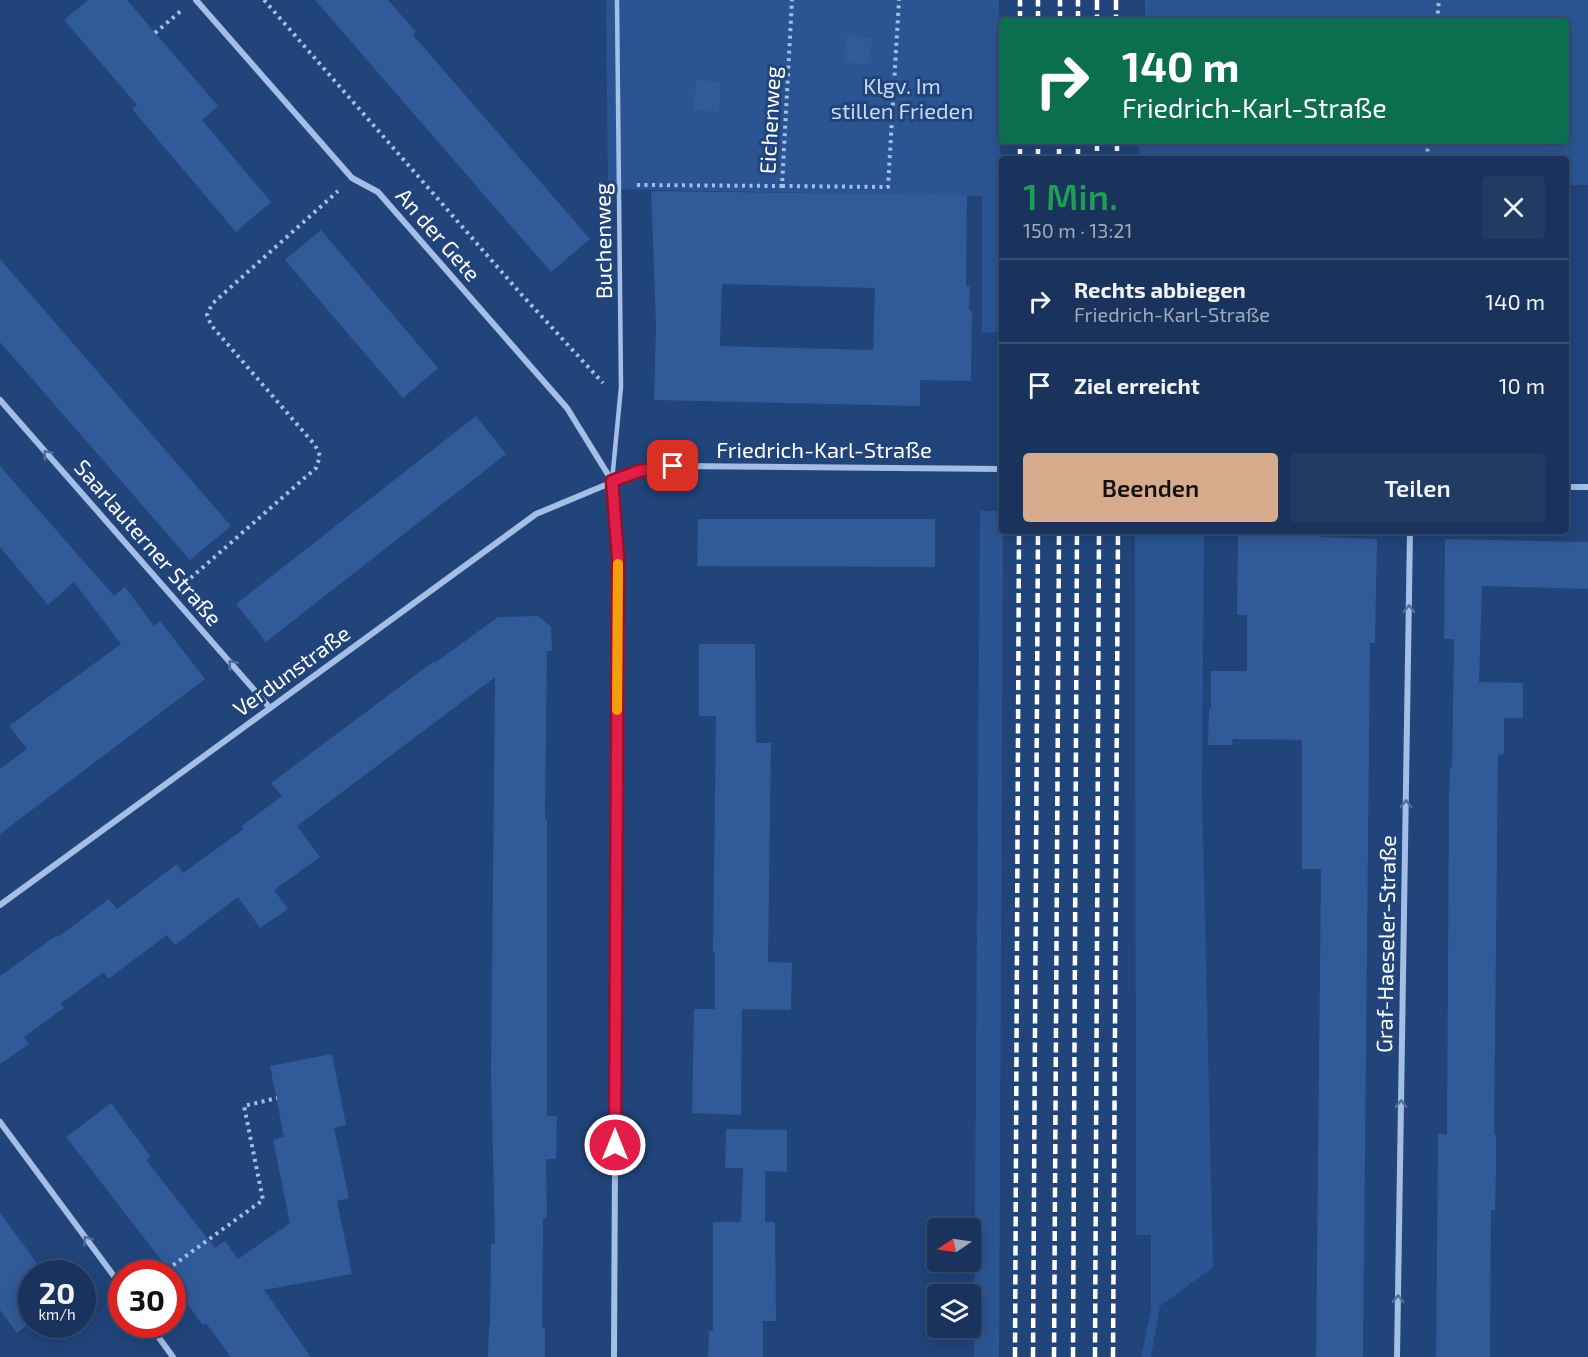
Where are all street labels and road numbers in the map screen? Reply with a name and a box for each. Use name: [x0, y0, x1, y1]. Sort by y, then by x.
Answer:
street label: Eichenweg: [753, 65, 785, 175]
street label: An der Gete: [392, 182, 486, 286]
street label: Buchenweg: [588, 183, 616, 299]
street label: Friedrich-Karl-Straße: [716, 436, 932, 462]
street label: Saarlauterner Straße: [70, 454, 228, 630]
street label: Verdunstraße: [228, 619, 354, 721]
street label: Graf-Haeseler-Straße: [1370, 835, 1400, 1053]

